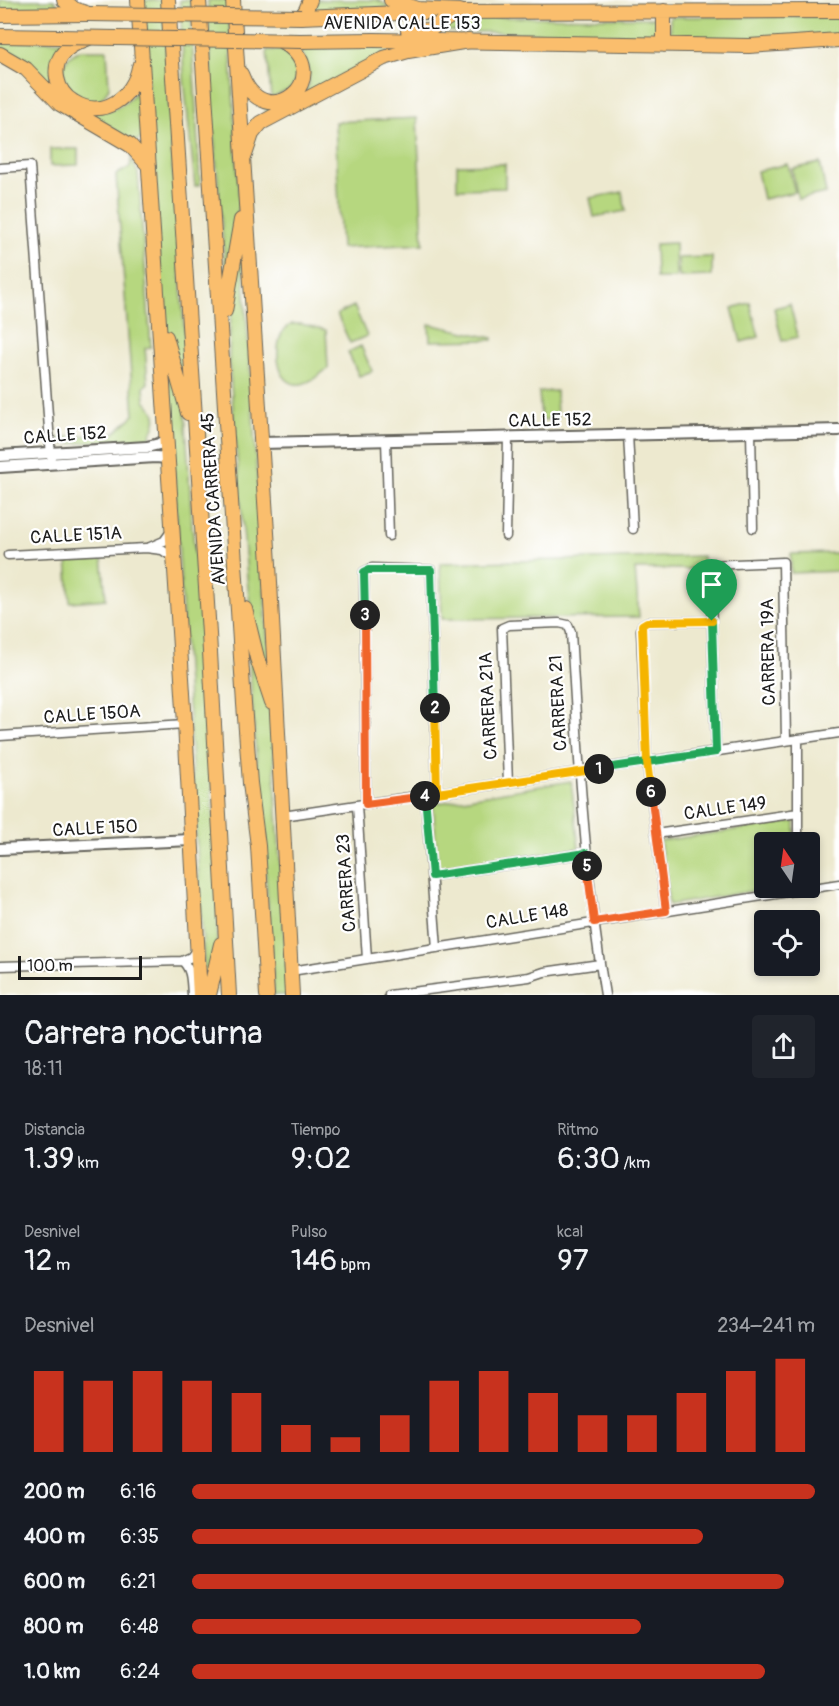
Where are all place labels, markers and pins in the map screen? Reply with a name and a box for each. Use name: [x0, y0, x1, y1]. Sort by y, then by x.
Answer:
pin: [686, 559, 737, 621]
pin: 3: [350, 600, 380, 630]
pin: 2: [420, 693, 450, 723]
pin: 1: [584, 754, 614, 784]
pin: 6: [636, 777, 666, 807]
pin: 4: [410, 781, 440, 811]
pin: 5: [572, 851, 602, 881]

